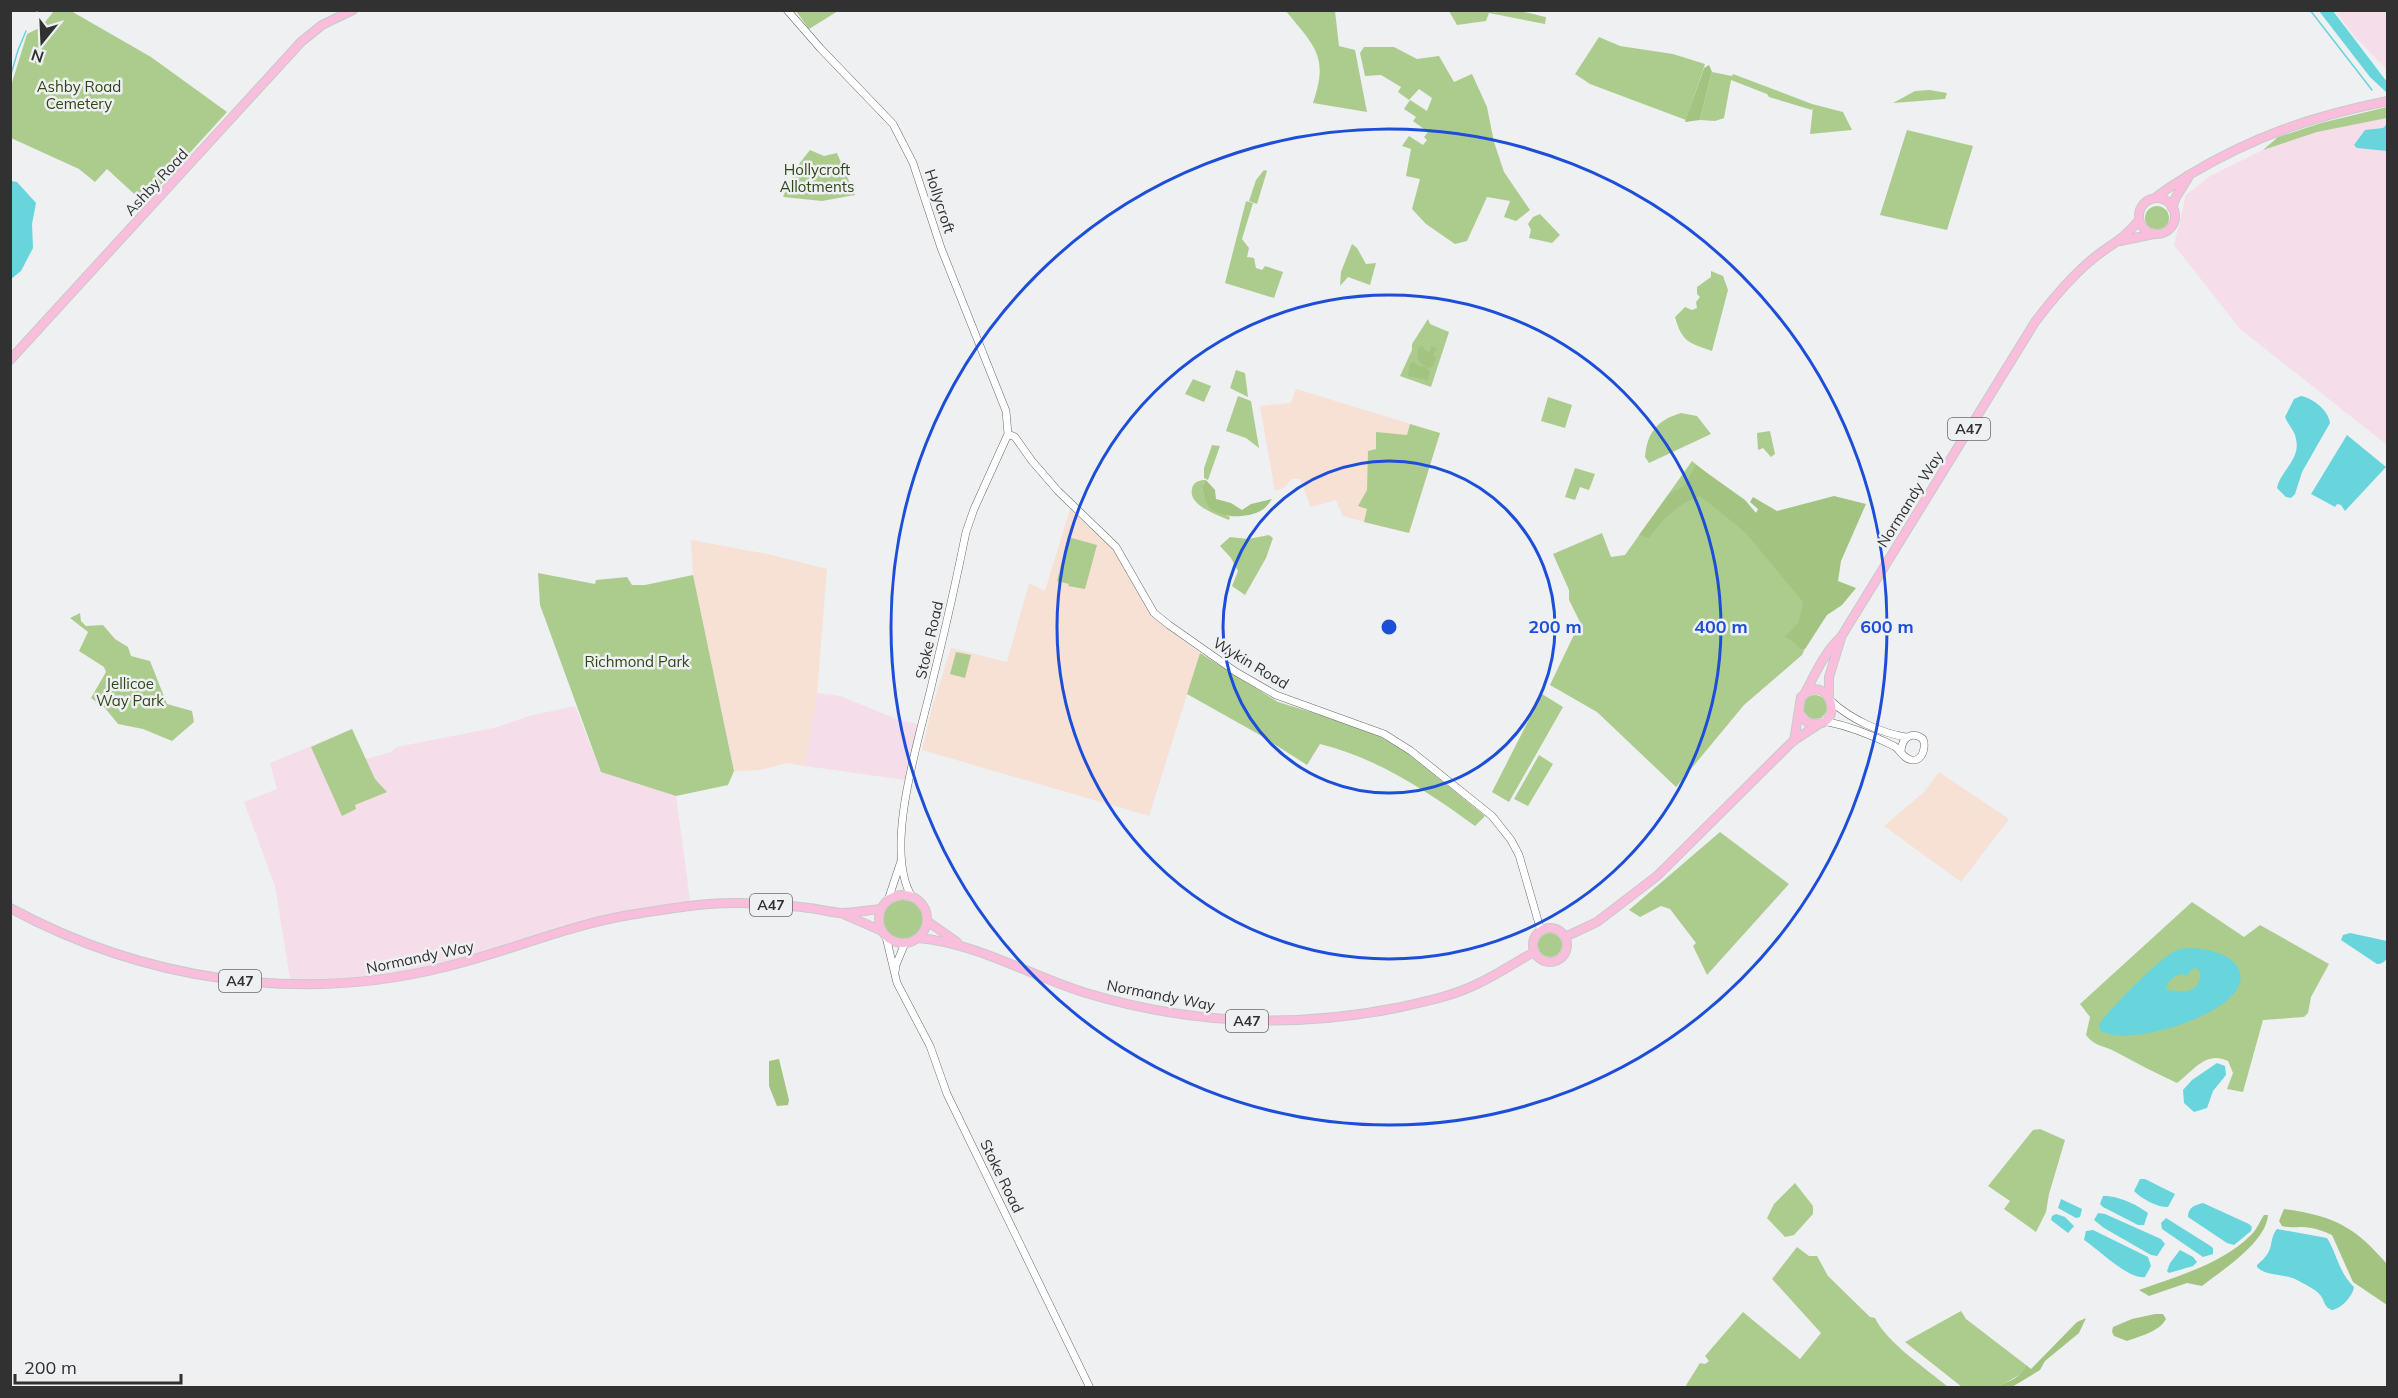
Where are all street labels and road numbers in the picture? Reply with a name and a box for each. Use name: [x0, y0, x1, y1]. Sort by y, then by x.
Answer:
street label: Ashby Road: [120, 145, 192, 219]
street label: Hollycroft: [921, 167, 959, 235]
road number: A47: [1948, 418, 1990, 440]
street label: Normandy Way: [1873, 447, 1947, 551]
street label: Stoke Road: [911, 599, 947, 681]
street label: Wykin Road: [1210, 633, 1292, 693]
road number: A47: [750, 894, 792, 916]
street label: Normandy Way: [364, 936, 476, 978]
road number: A47: [219, 970, 261, 992]
street label: Normandy Way: [1105, 975, 1217, 1015]
road number: A47: [1226, 1010, 1268, 1032]
street label: Stoke Road: [976, 1136, 1028, 1216]

